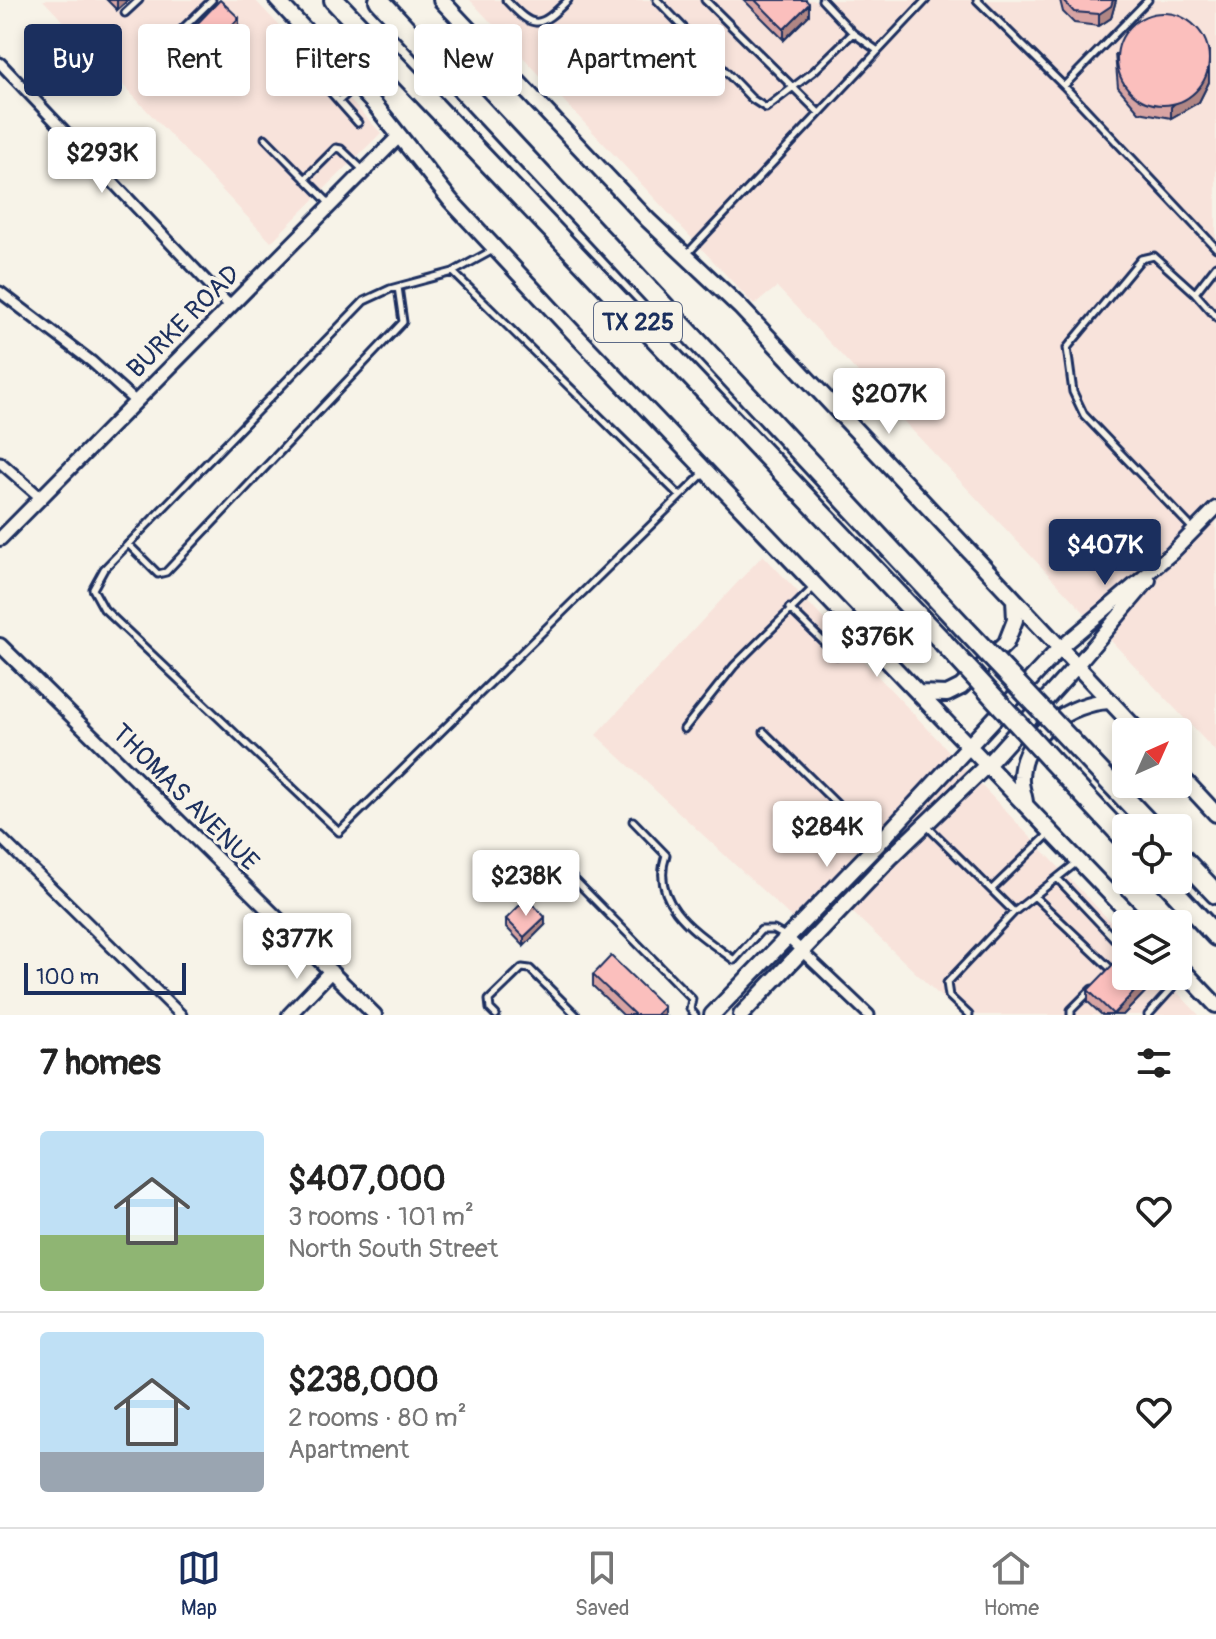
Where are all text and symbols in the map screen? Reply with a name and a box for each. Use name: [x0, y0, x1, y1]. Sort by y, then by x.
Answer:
chip: Buy: [24, 24, 122, 96]
chip: Rent: [138, 24, 250, 96]
chip: Filters: [266, 24, 398, 96]
chip: New: [414, 24, 522, 96]
chip: Apartment: [538, 24, 725, 96]
pin: $293K: [46, 127, 158, 195]
text: $293K: [66, 137, 138, 169]
street label: BURKE ROAD: [121, 259, 247, 385]
road number: TX 225: [594, 302, 682, 342]
pin: $207K: [833, 368, 945, 436]
text: $207K: [851, 378, 927, 410]
pin: $407K: [1049, 519, 1161, 587]
text: $407K: [1067, 529, 1143, 561]
pin: $376K: [821, 611, 933, 679]
text: $376K: [840, 621, 914, 653]
street label: THOMAS AVENUE: [105, 717, 266, 878]
north arrow: [1112, 718, 1192, 798]
map controls: [1112, 718, 1192, 990]
pin: $284K: [771, 801, 883, 869]
text: $284K: [791, 811, 863, 843]
button: locate: [1112, 814, 1192, 894]
pin: $238K: [470, 850, 582, 918]
text: $238K: [490, 860, 562, 892]
button: layers: [1112, 910, 1192, 990]
pin: $377K: [241, 913, 353, 981]
text: $377K: [261, 923, 333, 955]
scale bar: [24, 959, 186, 995]
text: 100 m: [36, 963, 99, 991]
icon: filters: [1132, 1041, 1176, 1085]
text: 7 homes: [40, 1042, 161, 1085]
text: $407,000: [288, 1158, 446, 1201]
icon: home: [104, 1163, 200, 1259]
icon: heart: [1132, 1189, 1176, 1233]
text: 3 rooms · 101 m²: [288, 1201, 474, 1233]
text: North South Street: [288, 1233, 498, 1265]
text: $238,000: [288, 1359, 439, 1402]
icon: home: [104, 1364, 200, 1460]
icon: heart: [1132, 1390, 1176, 1434]
text: 2 rooms · 80 m²: [288, 1402, 467, 1434]
text: Apartment: [288, 1434, 409, 1466]
tab: Map: [177, 1546, 221, 1622]
tab: Saved: [575, 1546, 630, 1622]
tab: Home: [984, 1546, 1039, 1622]

